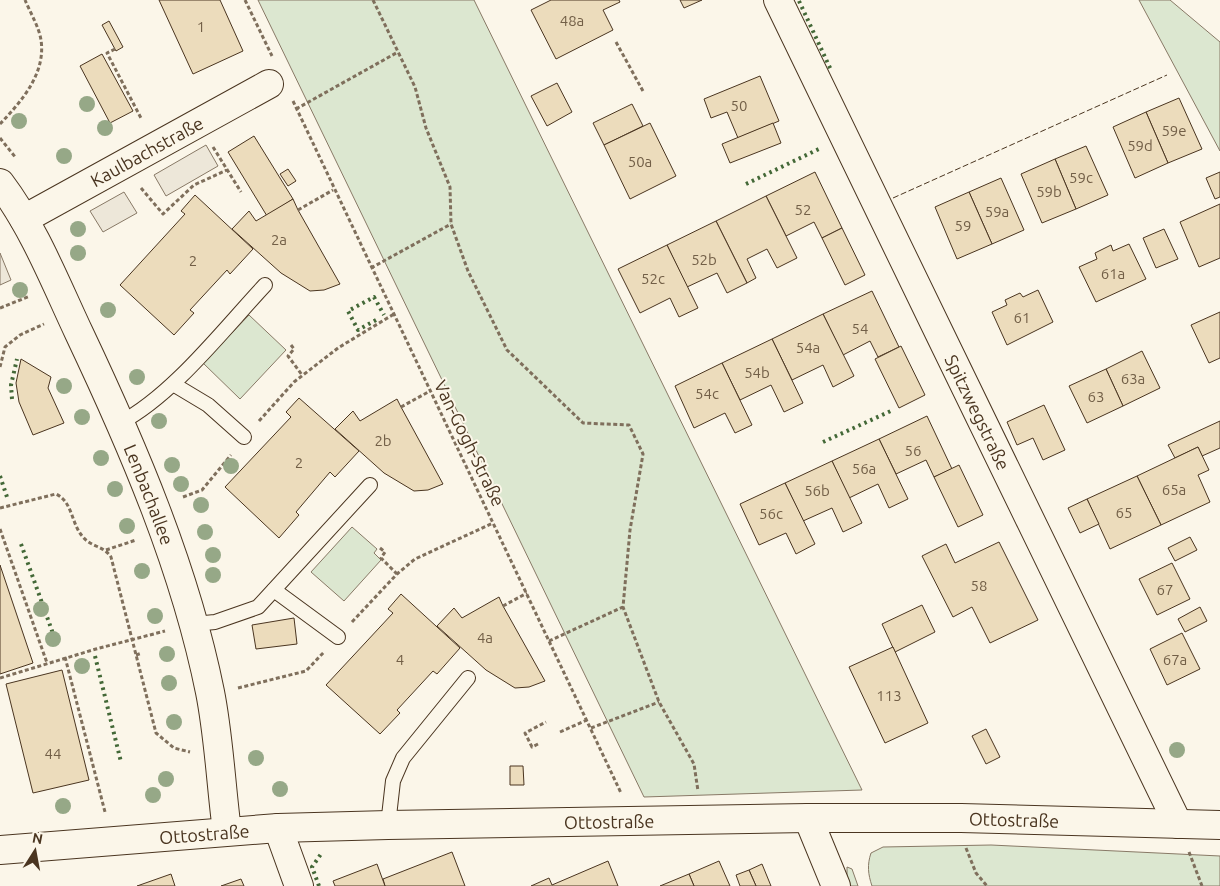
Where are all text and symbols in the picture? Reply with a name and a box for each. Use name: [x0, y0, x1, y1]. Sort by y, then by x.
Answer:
house number: 48a: [560, 12, 584, 29]
house number: 1: [197, 18, 205, 35]
house number: 50: [731, 97, 747, 114]
street label: Kaulbachstraße: [87, 112, 206, 190]
house number: 59e: [1161, 122, 1187, 139]
house number: 59d: [1127, 137, 1153, 154]
house number: 50a: [628, 153, 652, 170]
house number: 59c: [1069, 169, 1093, 186]
house number: 59b: [1036, 183, 1062, 200]
house number: 52: [795, 201, 811, 218]
house number: 59a: [985, 203, 1009, 220]
house number: 59: [955, 217, 971, 234]
house number: 2a: [271, 231, 287, 248]
house number: 52b: [691, 251, 717, 268]
house number: 2: [189, 252, 197, 269]
house number: 61a: [1101, 265, 1125, 282]
house number: 52c: [641, 270, 665, 287]
house number: 61: [1014, 309, 1030, 326]
house number: 54: [852, 320, 868, 337]
house number: 54a: [796, 339, 820, 356]
street label: Spitzwegstraße: [941, 351, 1014, 473]
house number: 54b: [744, 364, 770, 381]
house number: 63a: [1121, 370, 1145, 387]
street label: Van-Gogh-Straße: [431, 377, 509, 509]
house number: 54c: [695, 385, 719, 402]
house number: 63: [1088, 388, 1104, 405]
house number: 2b: [374, 432, 392, 449]
street label: Lenbachallee: [120, 441, 178, 547]
house number: 56: [905, 442, 921, 459]
house number: 2: [295, 454, 303, 471]
house number: 56a: [852, 460, 876, 477]
house number: 65a: [1162, 481, 1186, 498]
house number: 56b: [804, 482, 830, 499]
house number: 65: [1116, 504, 1132, 521]
house number: 56c: [759, 505, 783, 522]
house number: 58: [971, 577, 987, 594]
house number: 67: [1157, 581, 1173, 598]
house number: 4a: [477, 629, 493, 646]
house number: 4: [396, 651, 404, 668]
house number: 67a: [1163, 651, 1187, 668]
house number: 113: [876, 687, 902, 704]
house number: 44: [45, 745, 61, 762]
street label: Ottostraße: [969, 808, 1059, 831]
street label: Ottostraße: [564, 811, 654, 832]
street label: Ottostraße: [159, 820, 250, 847]
north arrow: [10, 826, 60, 876]
text: N: [31, 829, 44, 847]

